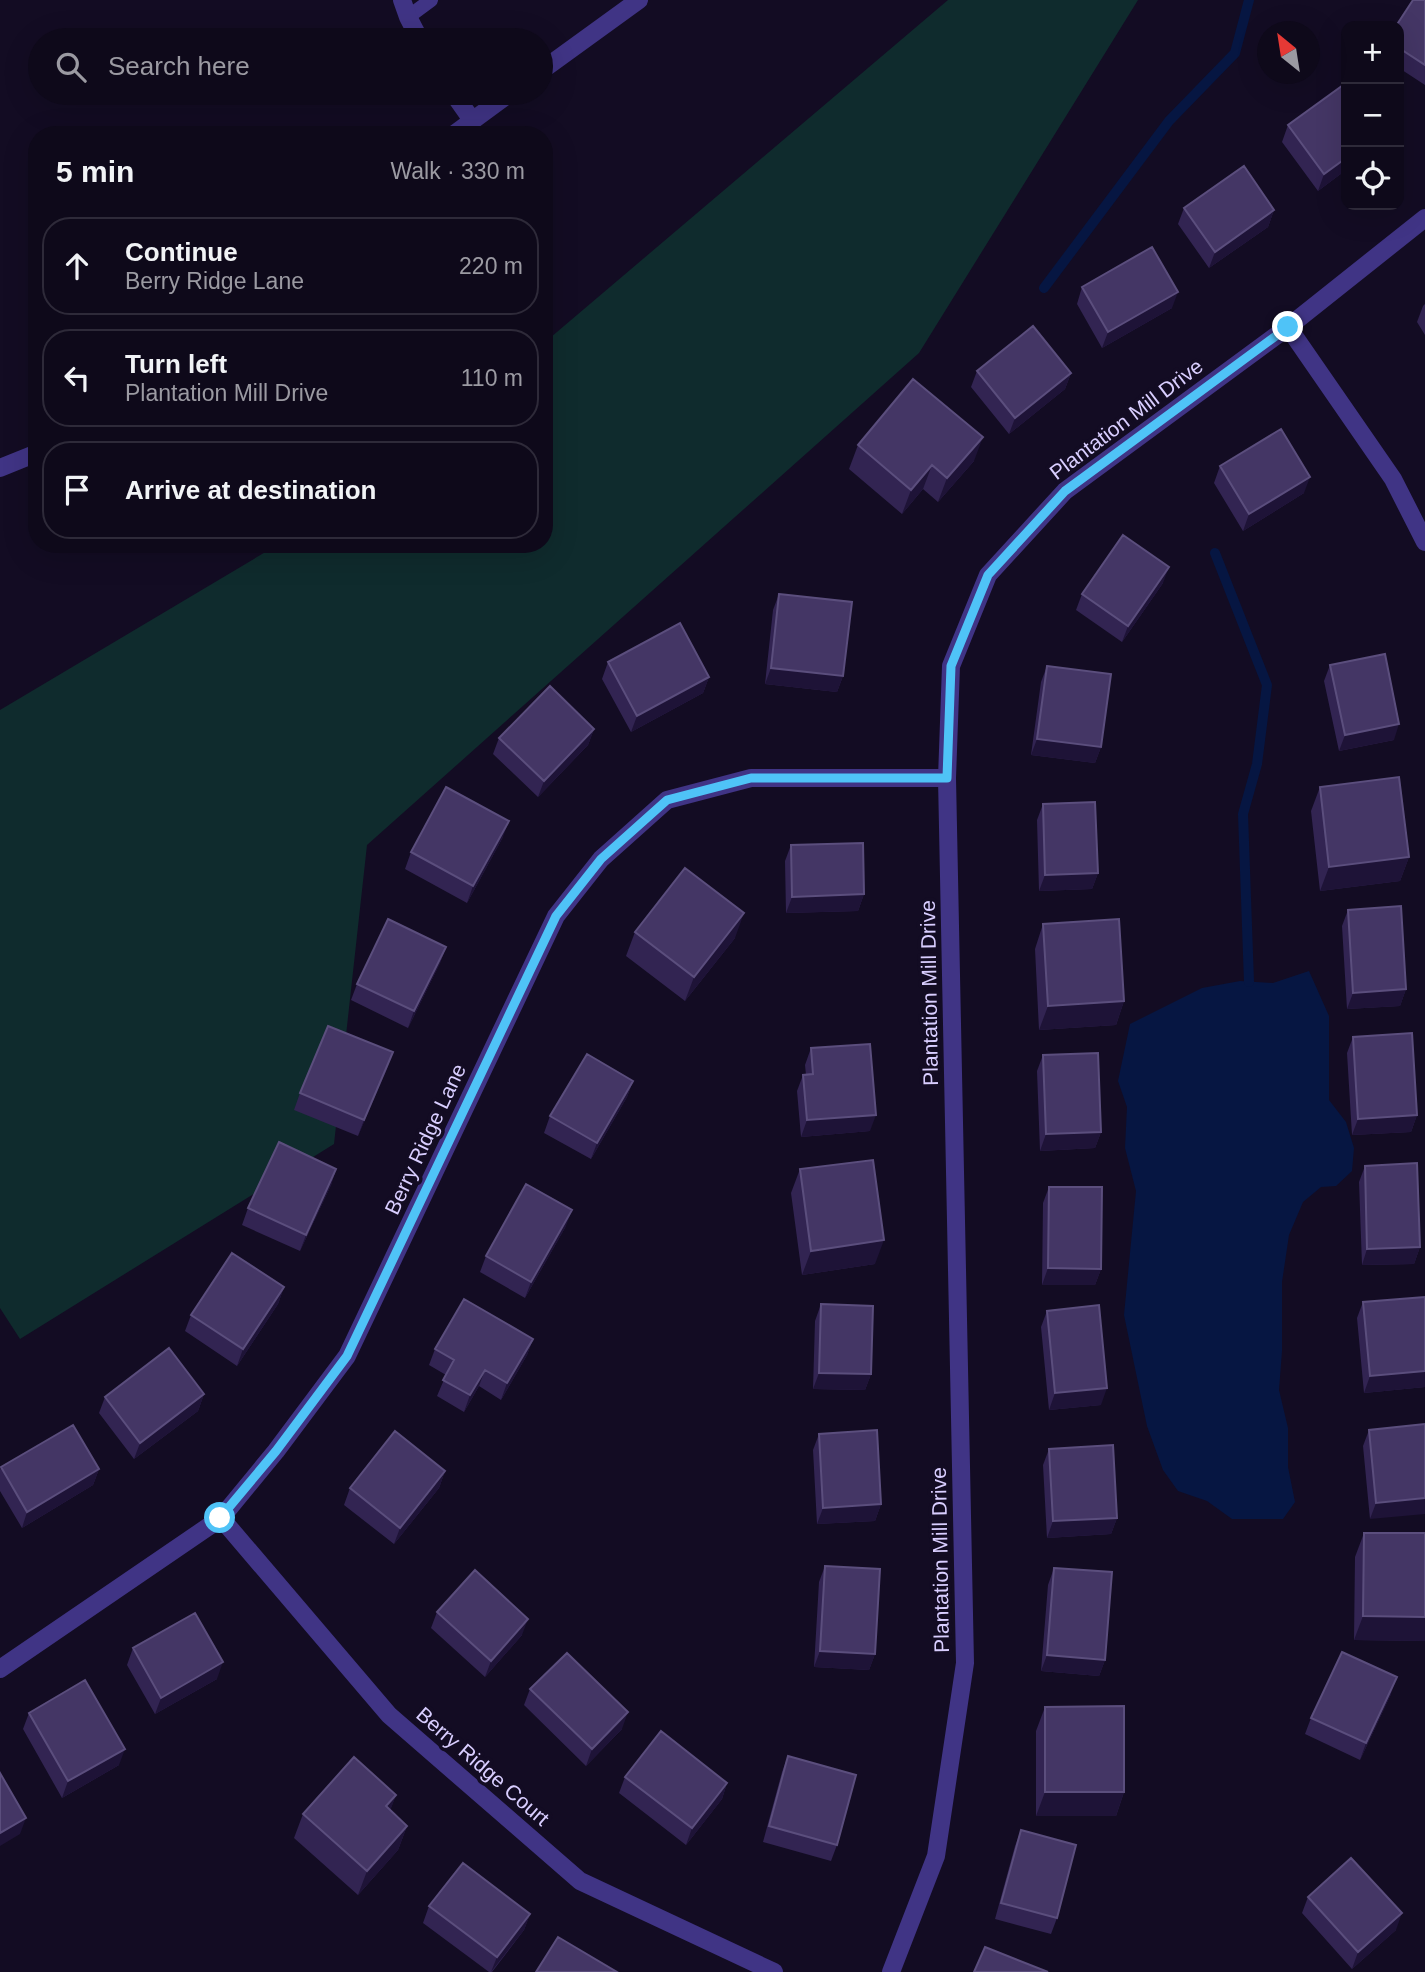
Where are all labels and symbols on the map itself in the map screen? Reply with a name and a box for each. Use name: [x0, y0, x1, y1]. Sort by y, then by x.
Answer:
north arrow: [1257, 21, 1320, 84]
route end: [1272, 311, 1303, 342]
street label: Plantation Mill Drive: [1045, 354, 1207, 484]
street label: Plantation Mill Drive: [916, 900, 942, 1086]
street label: Berry Ridge Lane: [380, 1060, 470, 1218]
street label: Plantation Mill Drive: [927, 1467, 953, 1653]
route start: [204, 1502, 235, 1533]
street label: Berry Ridge Court: [412, 1702, 554, 1830]

